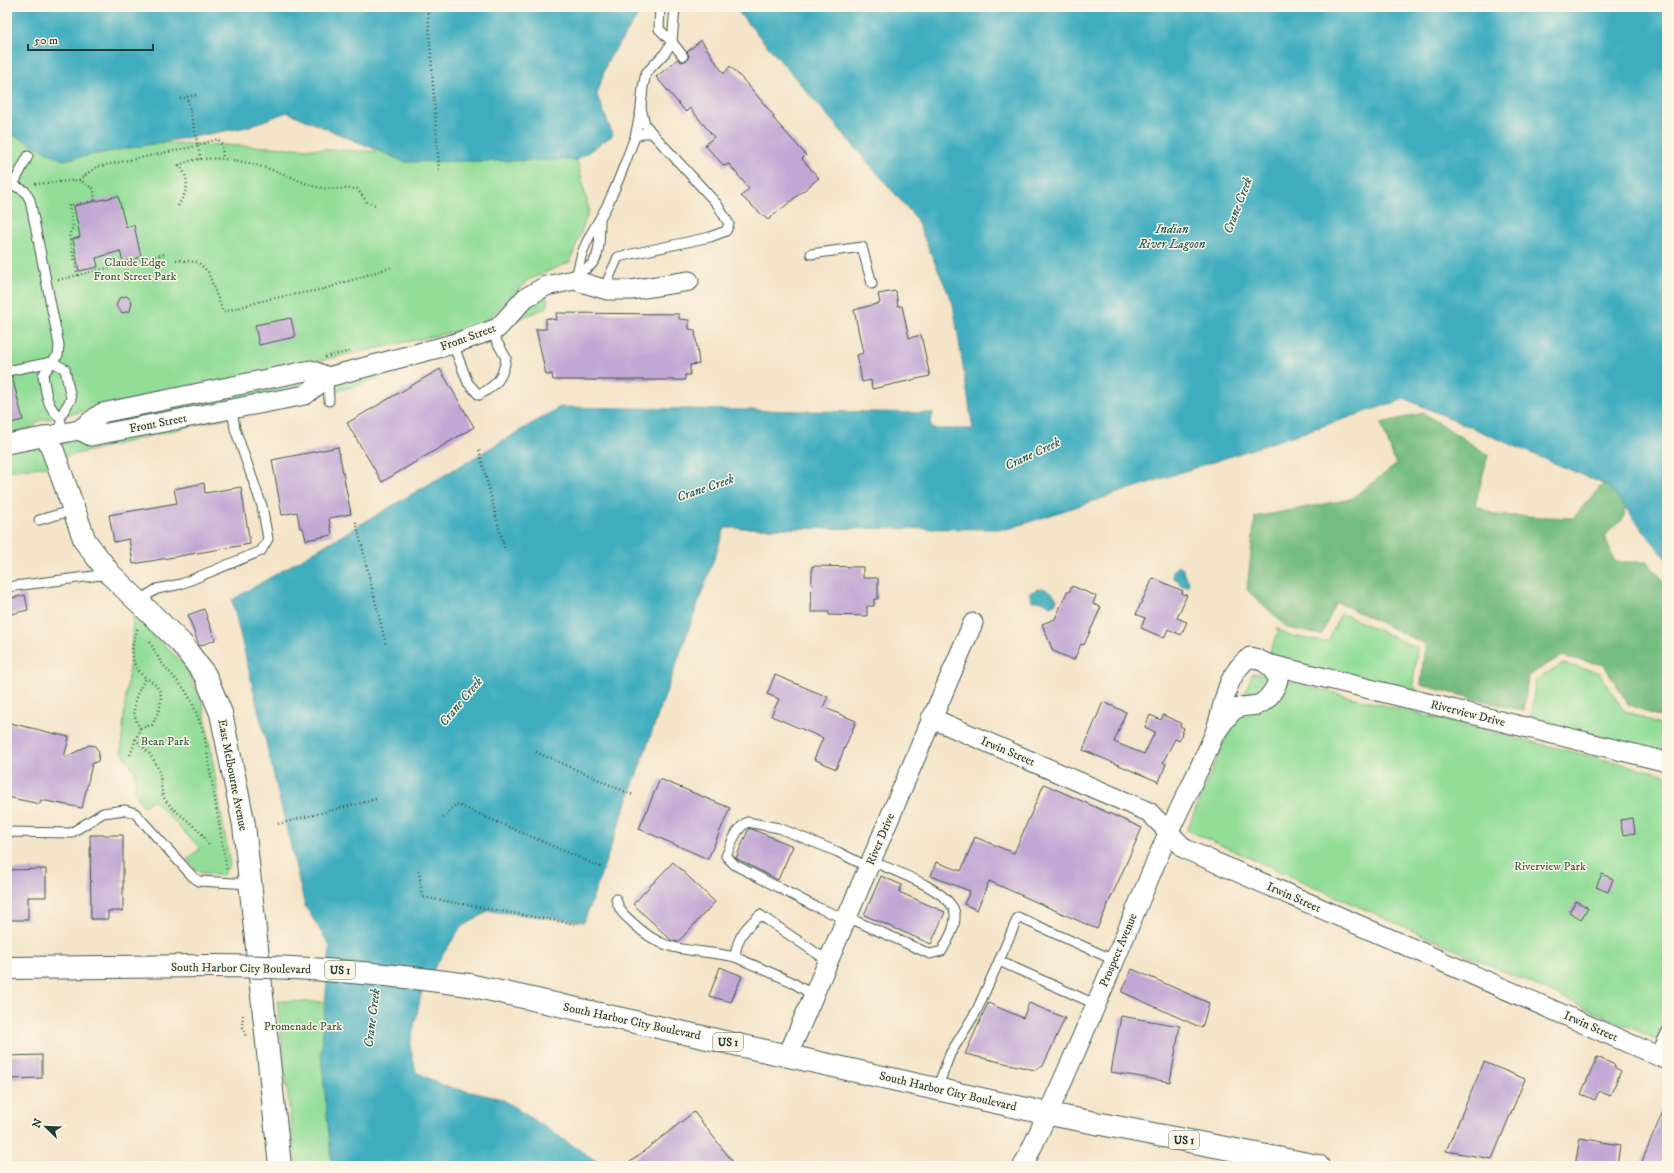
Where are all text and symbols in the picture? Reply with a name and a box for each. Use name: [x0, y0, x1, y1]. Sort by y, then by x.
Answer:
scale bar: [28, 26, 153, 52]
text: 50 m: [34, 33, 58, 48]
water label: Crane Creek: [1220, 174, 1256, 236]
water label: Indian River Lagoon: [1138, 221, 1206, 252]
park label: Claude Edge Front Street Park: [93, 255, 177, 284]
street label: Front Street: [438, 320, 498, 354]
street label: Front Street: [128, 411, 188, 436]
water label: Crane Creek: [1002, 434, 1063, 474]
water label: Crane Creek: [675, 471, 737, 505]
water label: Crane Creek: [436, 673, 486, 730]
street label: Riverview Drive: [1429, 697, 1507, 730]
street label: East Melbourne Avenue: [214, 718, 251, 832]
street label: Irwin Street: [978, 733, 1037, 770]
park label: Bean Park: [141, 734, 190, 749]
street label: River Drive: [863, 811, 898, 867]
park label: Riverview Park: [1514, 859, 1586, 874]
street label: Irwin Street: [1264, 879, 1323, 916]
street label: Prospect Avenue: [1096, 911, 1141, 989]
street label: South Harbor City Boulevard: [171, 960, 311, 977]
road number: US 1: [325, 961, 355, 979]
water label: Crane Creek: [360, 987, 384, 1049]
street label: South Harbor City Boulevard: [562, 1000, 702, 1043]
street label: Irwin Street: [1561, 1008, 1620, 1045]
park label: Promenade Park: [264, 1019, 342, 1034]
road number: US 1: [713, 1033, 743, 1051]
street label: South Harbor City Boulevard: [878, 1068, 1018, 1115]
north arrow: [26, 1107, 66, 1147]
text: N: [30, 1117, 46, 1130]
road number: US 1: [1169, 1131, 1199, 1149]

